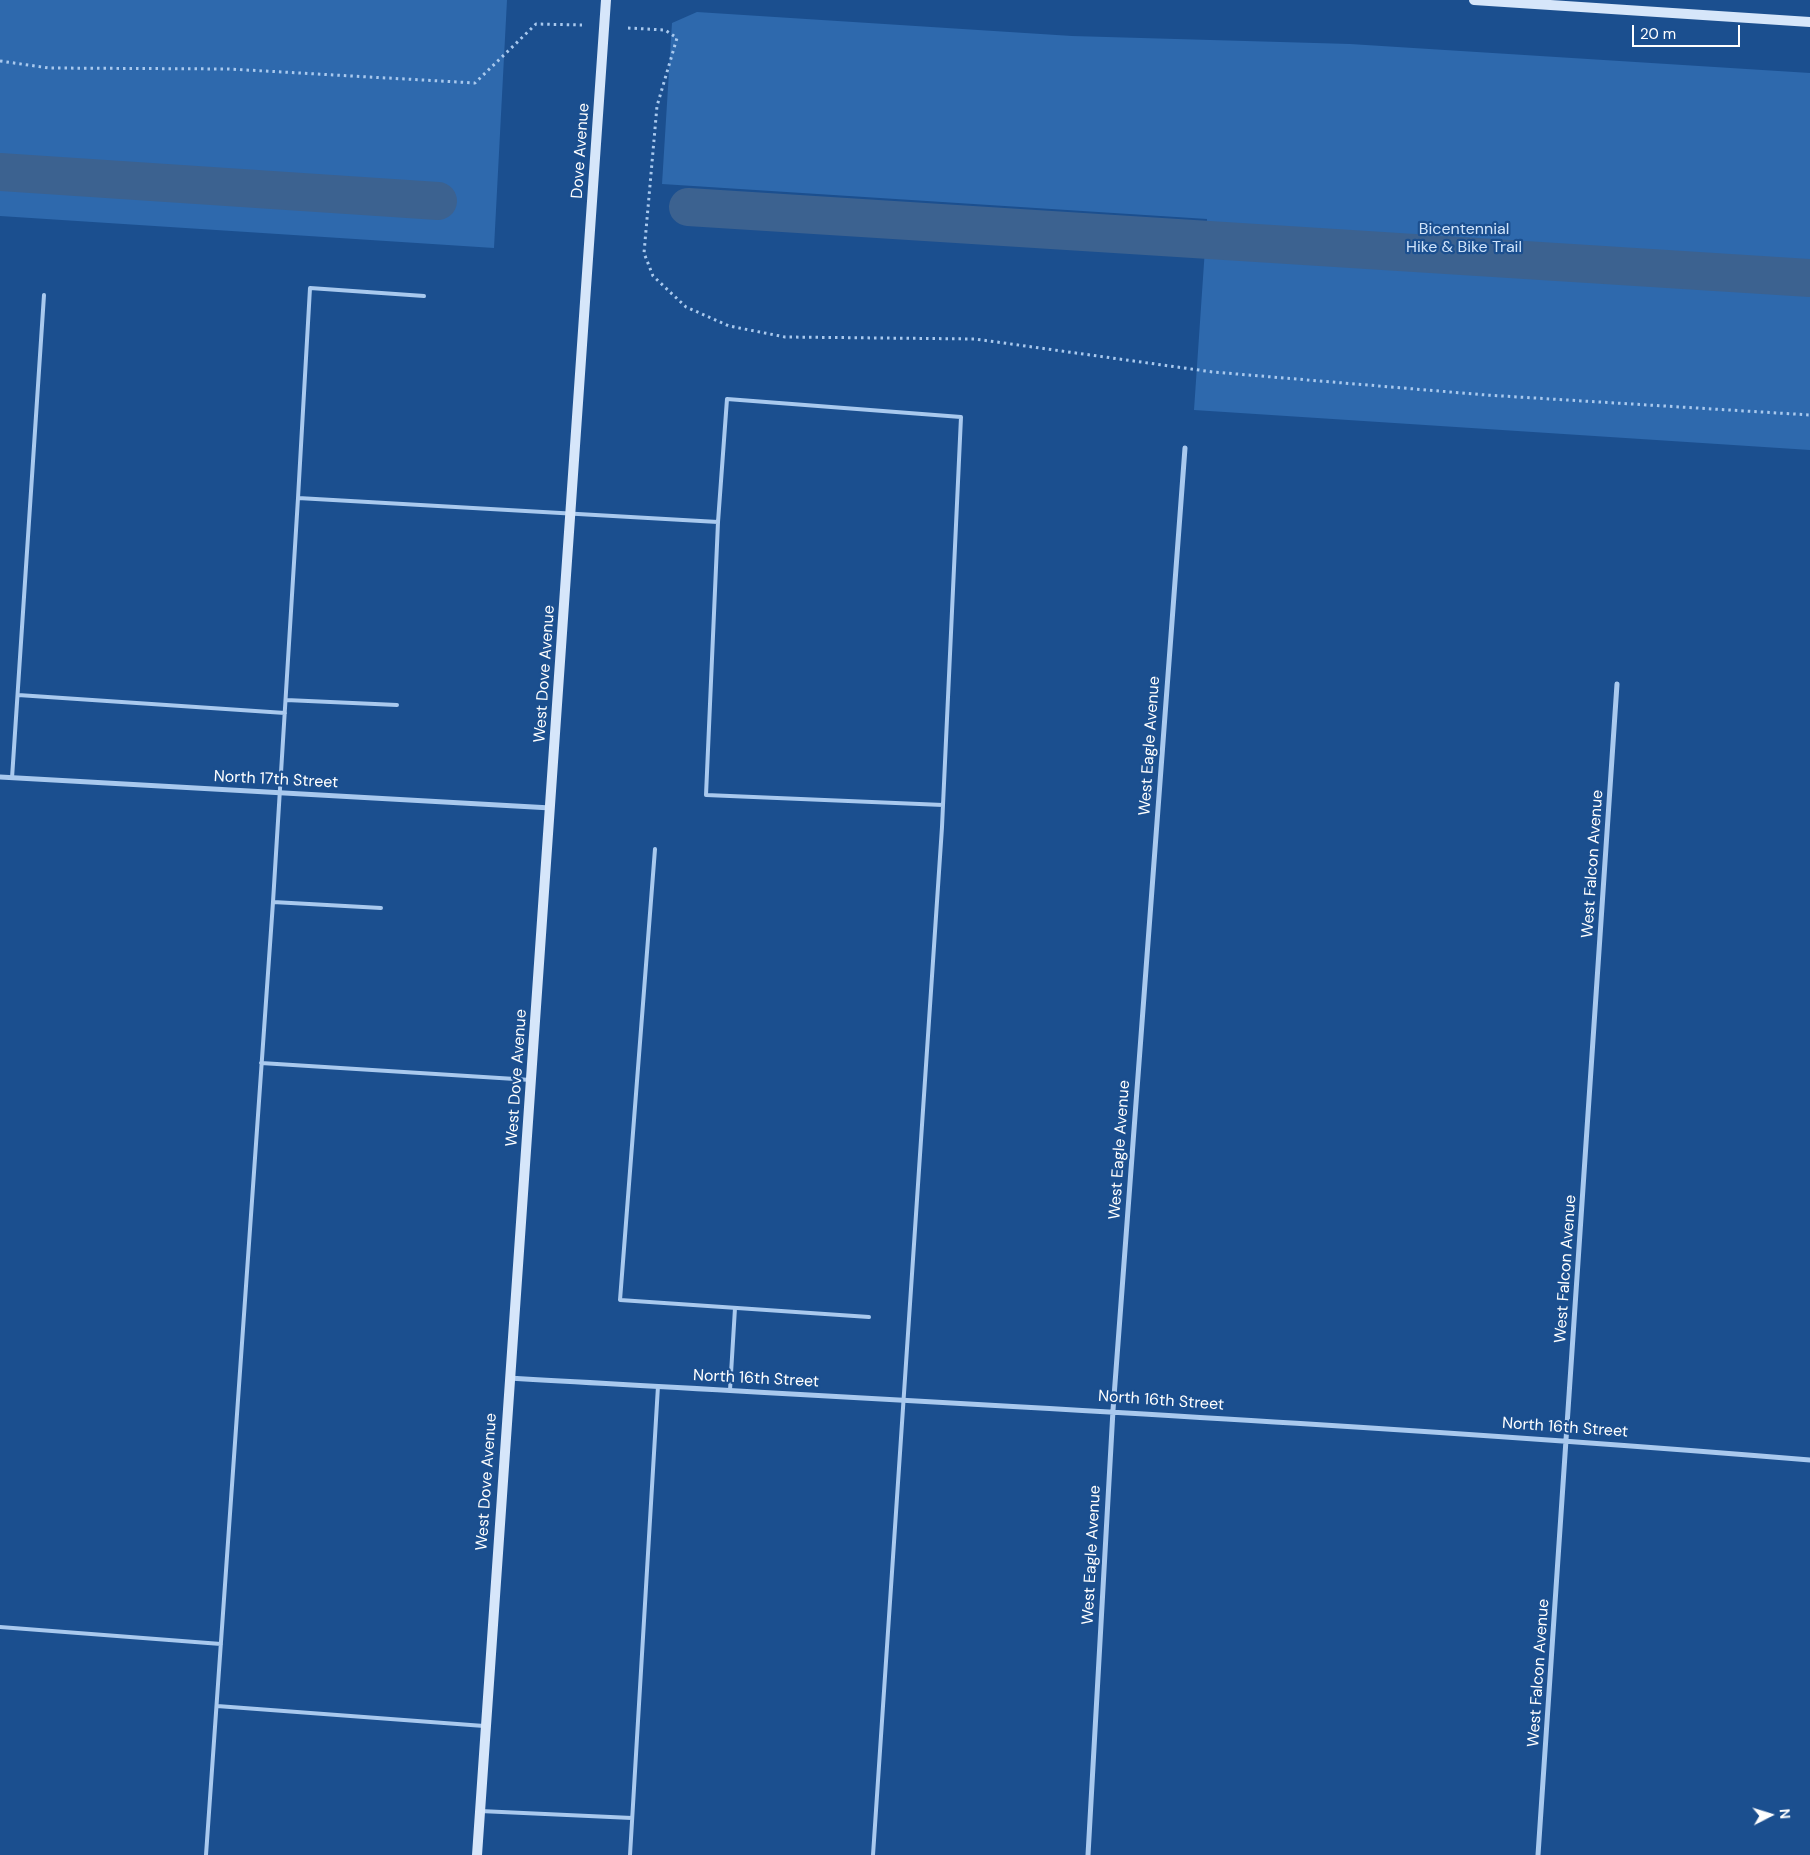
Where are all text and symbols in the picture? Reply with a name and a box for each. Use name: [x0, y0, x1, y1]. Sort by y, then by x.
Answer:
scale bar: [1635, 15, 1742, 47]
text: 20 m: [1640, 24, 1676, 44]
street label: Dove Avenue: [568, 103, 594, 199]
park label: Bicentennial Hike & Bike Trail: [1406, 220, 1522, 258]
street label: West Dove Avenue: [531, 605, 559, 743]
street label: West Eagle Avenue: [1136, 676, 1164, 816]
street label: North 17th Street: [213, 767, 339, 793]
street label: West Falcon Avenue: [1578, 789, 1608, 939]
street label: West Dove Avenue: [503, 1009, 531, 1147]
street label: West Eagle Avenue: [1106, 1080, 1134, 1220]
street label: West Falcon Avenue: [1551, 1194, 1581, 1344]
street label: North 16th Street: [692, 1366, 820, 1392]
street label: North 16th Street: [1097, 1387, 1225, 1415]
street label: West Dove Avenue: [473, 1413, 501, 1551]
street label: North 16th Street: [1501, 1414, 1629, 1442]
street label: West Eagle Avenue: [1079, 1485, 1105, 1625]
street label: West Falcon Avenue: [1524, 1598, 1554, 1748]
north arrow: [1745, 1790, 1795, 1840]
text: N: [1776, 1808, 1794, 1820]

